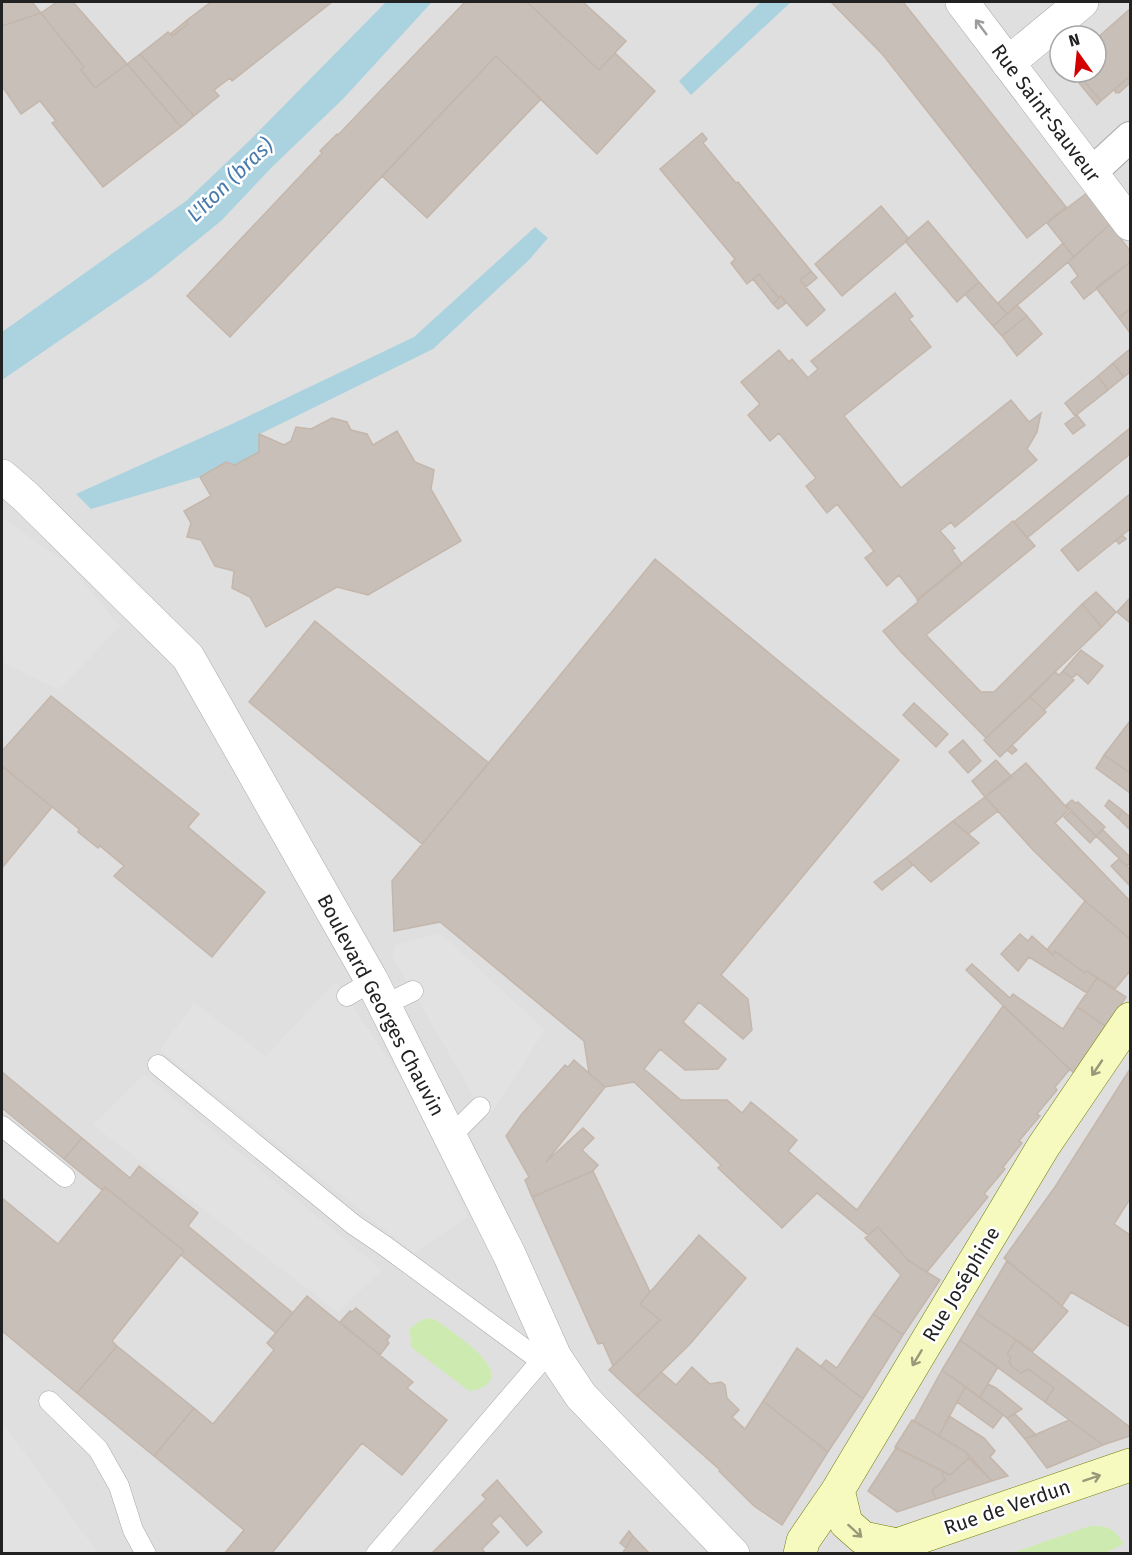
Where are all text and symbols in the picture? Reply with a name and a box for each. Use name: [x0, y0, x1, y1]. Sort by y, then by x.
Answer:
one-way arrow: [975, 20, 987, 36]
north arrow: [1048, 24, 1108, 84]
text: N: [1067, 29, 1082, 51]
street label: Rue Saint-Sauveur: [986, 39, 1106, 187]
water label: L'Iton (bras): [181, 132, 279, 228]
street label: Boulevard Georges Chauvin: [312, 890, 450, 1120]
one-way arrow: [1091, 1059, 1104, 1076]
street label: Rue Joséphine: [917, 1222, 1005, 1346]
one-way arrow: [911, 1349, 923, 1366]
one-way arrow: [1082, 1472, 1101, 1483]
street label: Rue de Verdun: [941, 1474, 1073, 1540]
one-way arrow: [847, 1524, 862, 1538]

